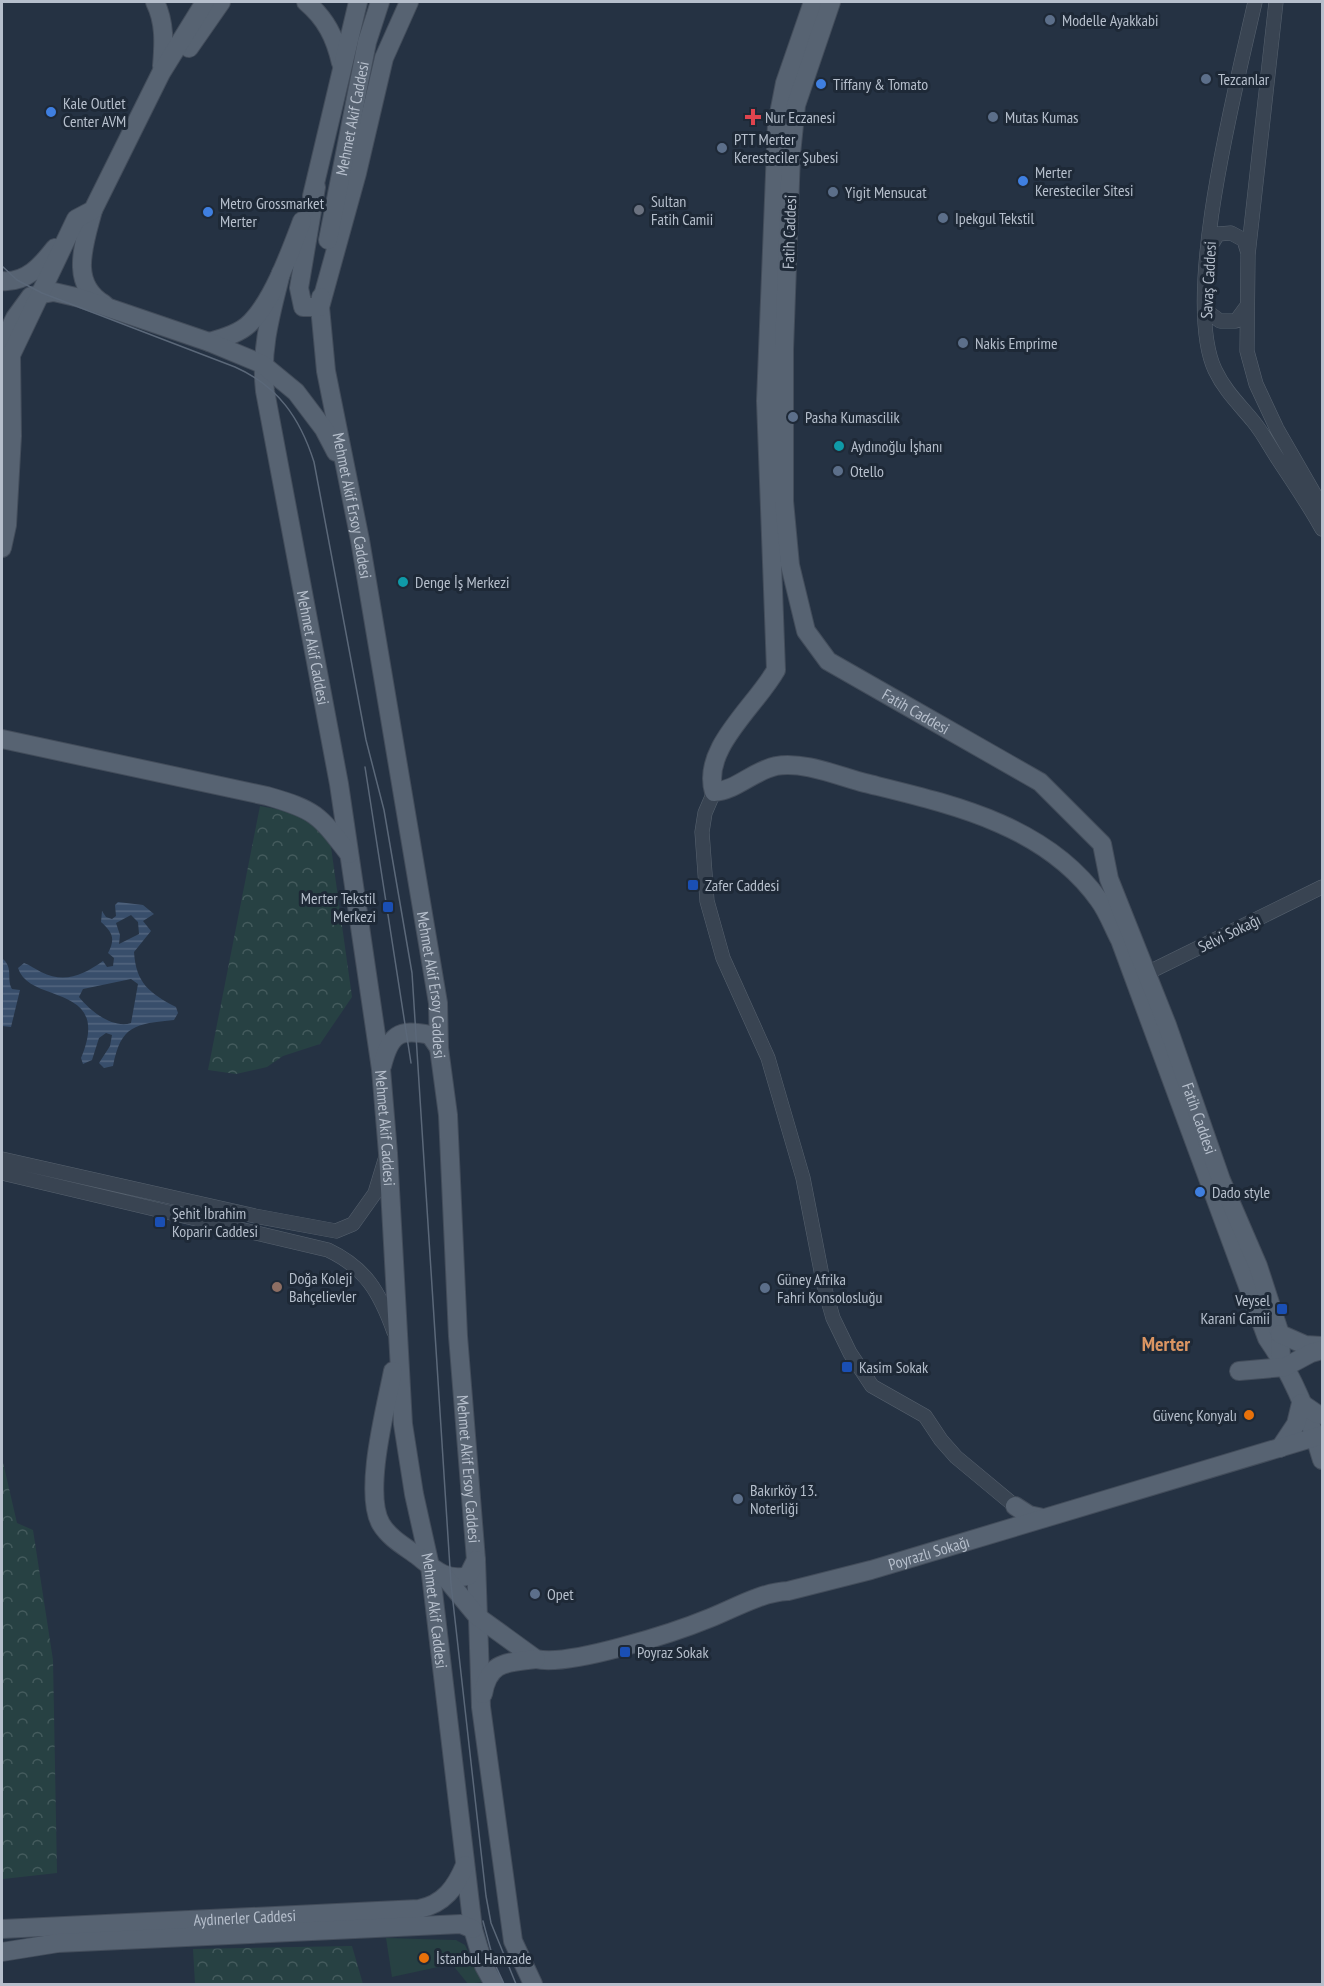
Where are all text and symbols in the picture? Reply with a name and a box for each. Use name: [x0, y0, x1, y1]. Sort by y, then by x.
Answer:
place label: Modelle Ayakkabi: [1062, 10, 1158, 30]
marker: Modelle Ayakkabi: [1043, 13, 1057, 27]
street label: Mehmet Akif Caddesi: [331, 59, 373, 177]
place label: Tezcanlar: [1218, 69, 1270, 89]
marker: Tezcanlar: [1199, 72, 1213, 86]
place label: Tiffany & Tomato: [833, 74, 928, 94]
marker: Tiffany & Tomato: [814, 77, 828, 91]
place label: Kale Outlet Center AVM: [63, 93, 126, 131]
marker: Kale Outlet Center AVM: [44, 105, 58, 119]
place label: Nur Eczanesi: [765, 107, 835, 127]
place label: Mutas Kumas: [1005, 107, 1078, 127]
marker: Nur Eczanesi: [746, 110, 760, 124]
marker: Mutas Kumas: [986, 110, 1000, 124]
place label: PTT Merter Keresteciler Şubesi: [734, 129, 839, 167]
marker: PTT Merter Keresteciler Şubesi: [715, 141, 729, 155]
place label: Merter Keresteciler Sitesi: [1035, 162, 1133, 200]
marker: Merter Keresteciler Sitesi: [1016, 174, 1030, 188]
place label: Yigit Mensucat: [845, 182, 927, 202]
marker: Yigit Mensucat: [826, 185, 840, 199]
place label: Sultan Fatih Camii: [651, 191, 713, 229]
place label: Metro Grossmarket Merter: [220, 193, 325, 231]
street label: Fatih Caddesi: [778, 195, 800, 269]
marker: Sultan Fatih Camii: [632, 203, 646, 217]
marker: Metro Grossmarket Merter: [201, 205, 215, 219]
place label: Ipekgul Tekstil: [955, 208, 1035, 228]
marker: Ipekgul Tekstil: [936, 211, 950, 225]
street label: Savaş Caddesi: [1196, 241, 1220, 319]
place label: Nakis Emprime: [975, 333, 1058, 353]
marker: Nakis Emprime: [956, 336, 970, 350]
place label: Pasha Kumascilik: [805, 407, 901, 427]
marker: Pasha Kumascilik: [786, 410, 800, 424]
street label: Mehmet Akif Ersoy Caddesi: [329, 431, 376, 580]
place label: Aydınoğlu İşhanı: [851, 436, 942, 456]
marker: Aydınoğlu İşhanı: [832, 439, 846, 453]
place label: Otello: [850, 461, 884, 481]
marker: Otello: [831, 464, 845, 478]
place label: Denge İş Merkezi: [415, 572, 509, 592]
marker: Denge İş Merkezi: [396, 575, 410, 589]
street label: Mehmet Akif Caddesi: [293, 589, 334, 707]
street label: Fatih Caddesi: [879, 684, 953, 738]
place label: Zafer Caddesi: [705, 875, 779, 895]
marker: Zafer Caddesi: [686, 878, 700, 892]
place label: Merter Tekstil Merkezi: [301, 888, 376, 926]
marker: Merter Tekstil Merkezi: [381, 900, 395, 914]
street label: Selvi Sokağı: [1194, 909, 1264, 957]
street label: Mehmet Akif Ersoy Caddesi: [413, 910, 450, 1060]
street label: Mehmet Akif Caddesi: [371, 1069, 400, 1186]
street label: Fatih Caddesi: [1178, 1080, 1221, 1157]
place label: Dado style: [1212, 1182, 1270, 1202]
marker: Dado style: [1193, 1185, 1207, 1199]
place label: Şehit İbrahim Koparir Caddesi: [172, 1203, 258, 1241]
marker: Şehit İbrahim Koparir Caddesi: [153, 1215, 167, 1229]
place label: Doğa Koleji Bahçelievler: [289, 1268, 357, 1306]
place label: Güney Afrika Fahri Konsolosluğu: [777, 1269, 882, 1307]
marker: Doğa Koleji Bahçelievler: [270, 1280, 284, 1294]
marker: Güney Afrika Fahri Konsolosluğu: [758, 1281, 772, 1295]
place label: Veysel Karani Camii: [1200, 1290, 1270, 1328]
marker: Veysel Karani Camii: [1275, 1302, 1289, 1316]
district label: Merter: [1142, 1331, 1190, 1357]
place label: Kasim Sokak: [859, 1357, 929, 1377]
marker: Kasim Sokak: [840, 1360, 854, 1374]
street label: Mehmet Akif Ersoy Caddesi: [453, 1394, 485, 1544]
place label: Güvenç Konyalı: [1153, 1405, 1237, 1425]
marker: Güvenç Konyalı: [1242, 1408, 1256, 1422]
place label: Bakırköy 13. Noterliği: [750, 1480, 817, 1518]
marker: Bakırköy 13. Noterliği: [731, 1492, 745, 1506]
street label: Poyrazlı Sokağı: [886, 1531, 972, 1574]
street label: Mehmet Akif Caddesi: [417, 1551, 452, 1669]
place label: Opet: [547, 1584, 574, 1604]
marker: Opet: [528, 1587, 542, 1601]
place label: Poyraz Sokak: [637, 1642, 709, 1662]
marker: Poyraz Sokak: [618, 1645, 632, 1659]
street label: Aydınerler Caddesi: [193, 1905, 296, 1930]
place label: İstanbul Hanzade: [436, 1948, 532, 1968]
marker: İstanbul Hanzade: [417, 1951, 431, 1965]

